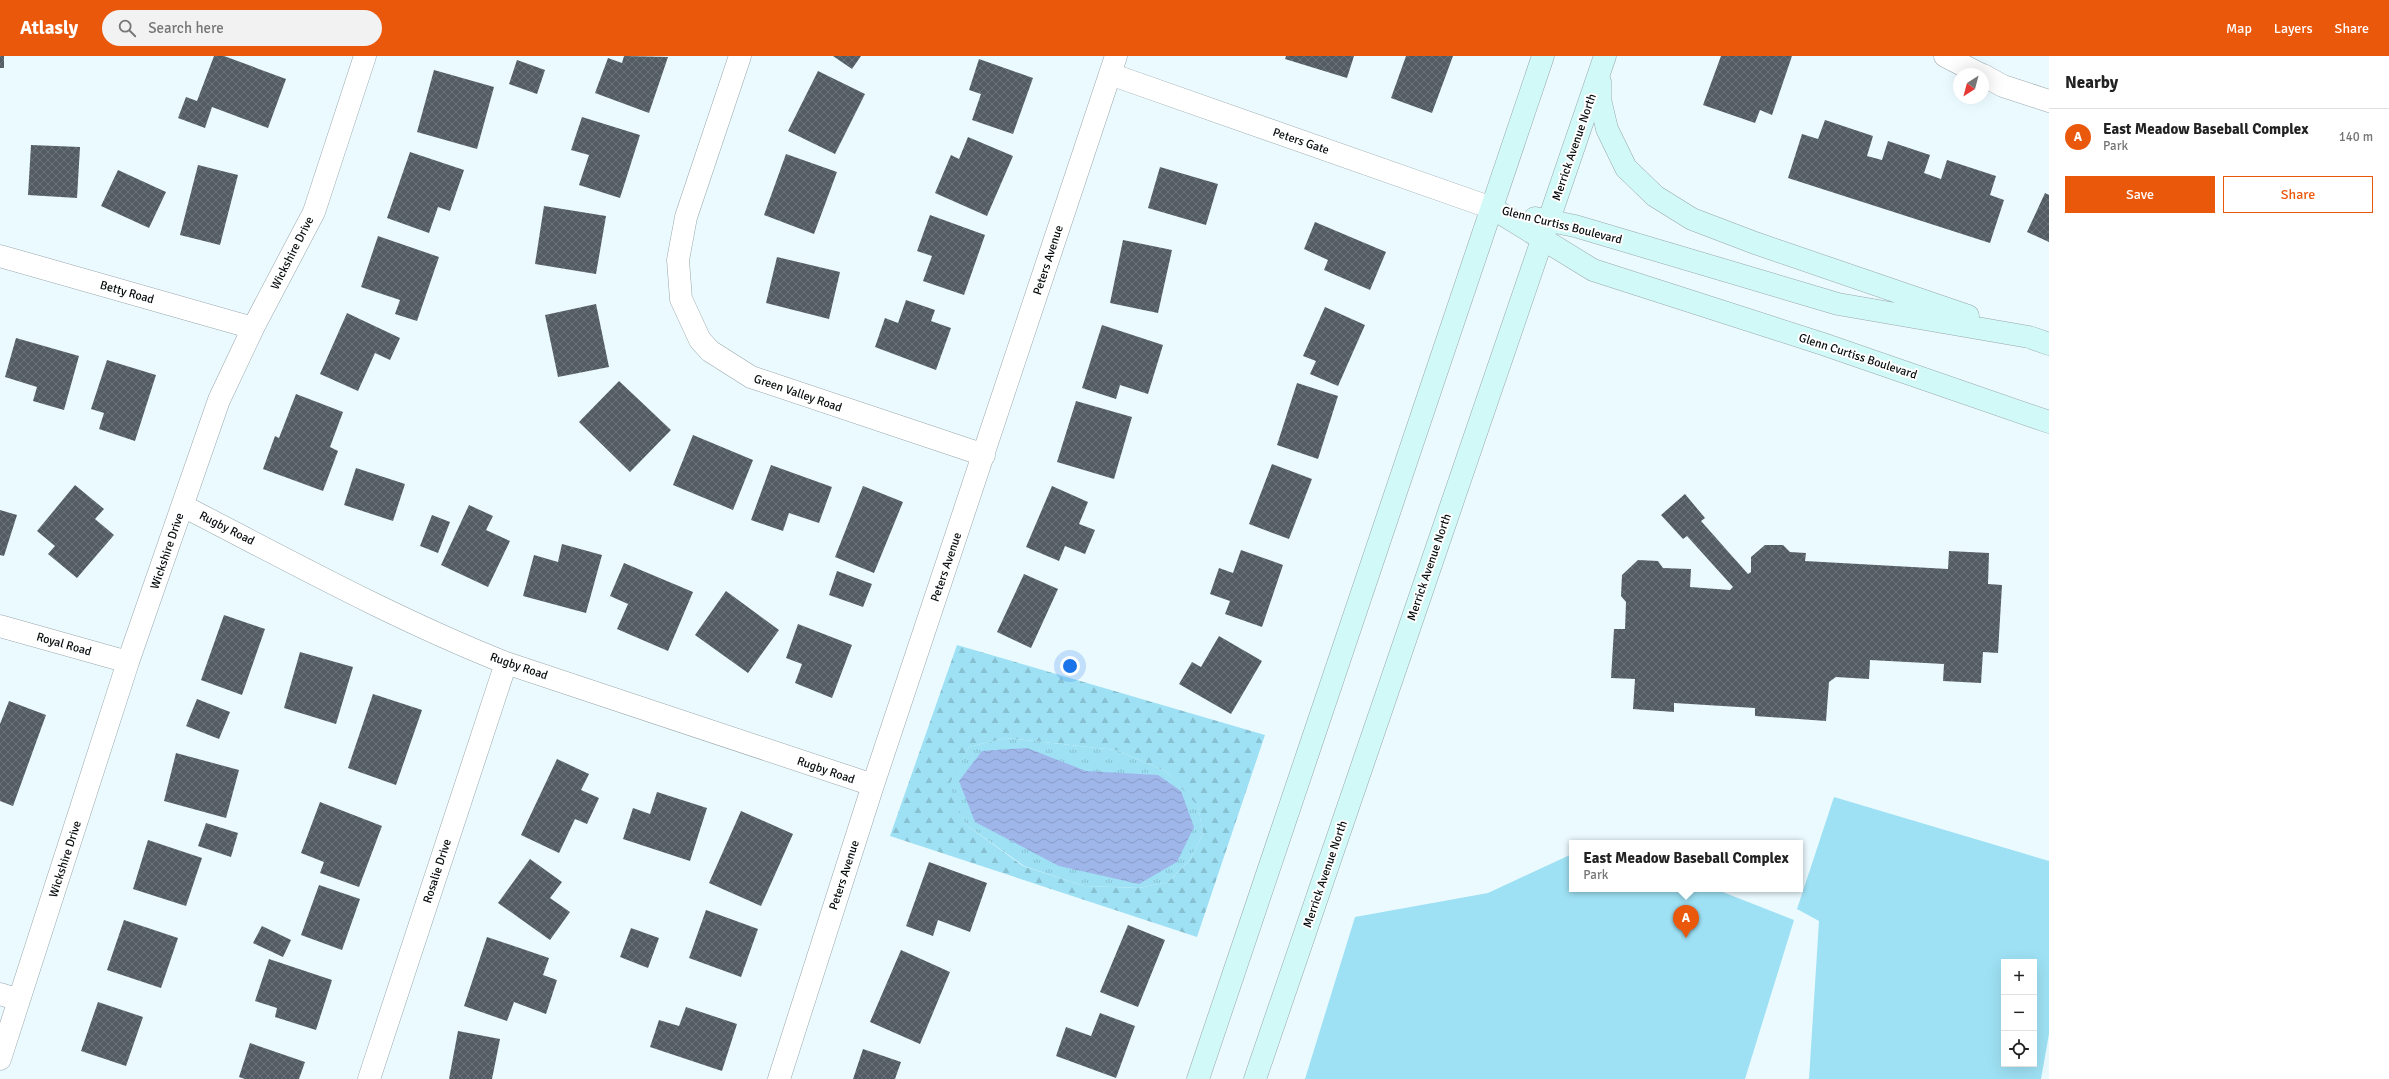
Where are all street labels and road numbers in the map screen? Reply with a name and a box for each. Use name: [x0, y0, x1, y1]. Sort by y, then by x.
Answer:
street label: Merrick Avenue North: [1549, 92, 1600, 203]
street label: Peters Gate: [1271, 125, 1331, 158]
street label: Glenn Curtiss Boulevard: [1500, 203, 1624, 248]
street label: Wickshire Drive: [268, 214, 317, 292]
street label: Peters Avenue: [1030, 223, 1067, 297]
street label: Betty Road: [98, 278, 156, 307]
street label: Glenn Curtiss Boulevard: [1797, 330, 1919, 383]
street label: Green Valley Road: [752, 371, 844, 416]
street label: Rugby Road: [197, 508, 257, 549]
street label: Wickshire Drive: [147, 511, 188, 591]
street label: Merrick Avenue North: [1404, 512, 1455, 623]
street label: Peters Avenue: [928, 530, 965, 604]
street label: Royal Road: [35, 629, 93, 659]
street label: Rugby Road: [488, 650, 550, 683]
street label: Rugby Road: [795, 754, 857, 787]
street label: Wickshire Drive: [46, 819, 85, 899]
street label: Merrick Avenue North: [1300, 819, 1351, 930]
street label: Rosalie Drive: [420, 837, 455, 905]
street label: Peters Avenue: [826, 838, 863, 912]

